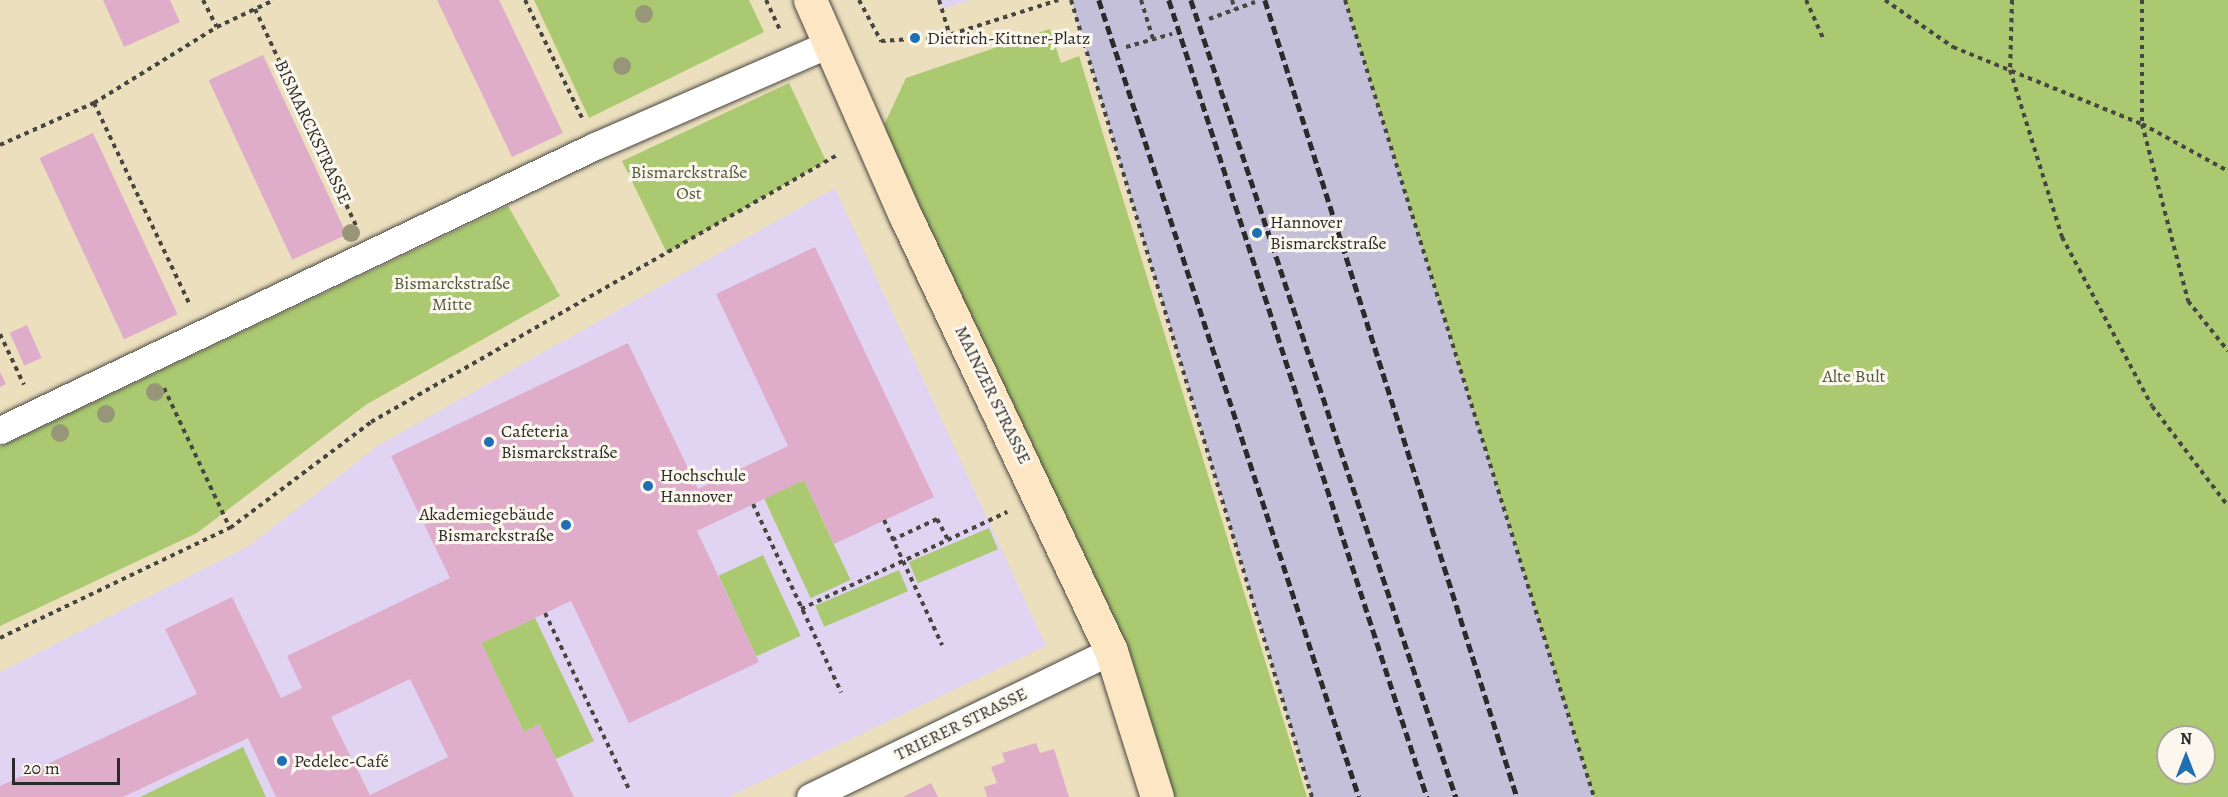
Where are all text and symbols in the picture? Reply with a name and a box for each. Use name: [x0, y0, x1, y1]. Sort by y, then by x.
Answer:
place label: Dietrich-Kittner-Platz: [927, 27, 1090, 49]
marker: Dietrich-Kittner-Platz: [908, 31, 922, 45]
street label: BISMARCKSTRASSE: [270, 57, 356, 207]
park label: Bismarckstraße Ost: [631, 162, 747, 204]
place label: Hannover Bismarckstraße: [1270, 212, 1387, 254]
marker: Hannover Bismarckstraße: [1248, 224, 1266, 242]
park label: Bismarckstraße Mitte: [394, 273, 510, 316]
street label: MAINZER STRASSE: [950, 322, 1036, 468]
park label: Alte Bult: [1823, 365, 1885, 387]
place label: Cafeteria Bismarckstraße: [501, 421, 618, 464]
marker: Cafeteria Bismarckstraße: [482, 435, 496, 449]
place label: Hochschule Hannover: [660, 465, 746, 508]
marker: Hochschule Hannover: [641, 479, 655, 493]
place label: Akademiegebäude Bismarckstraße: [419, 504, 554, 546]
marker: Akademiegebäude Bismarckstraße: [559, 518, 573, 532]
street label: TRIERER STRASSE: [891, 683, 1031, 765]
north arrow: [2156, 725, 2216, 785]
text: N: [2180, 728, 2192, 750]
scale bar: [15, 746, 123, 784]
place label: Pedelec-Café: [294, 750, 389, 772]
marker: Pedelec-Café: [275, 754, 289, 768]
text: 20 m: [23, 756, 60, 780]

